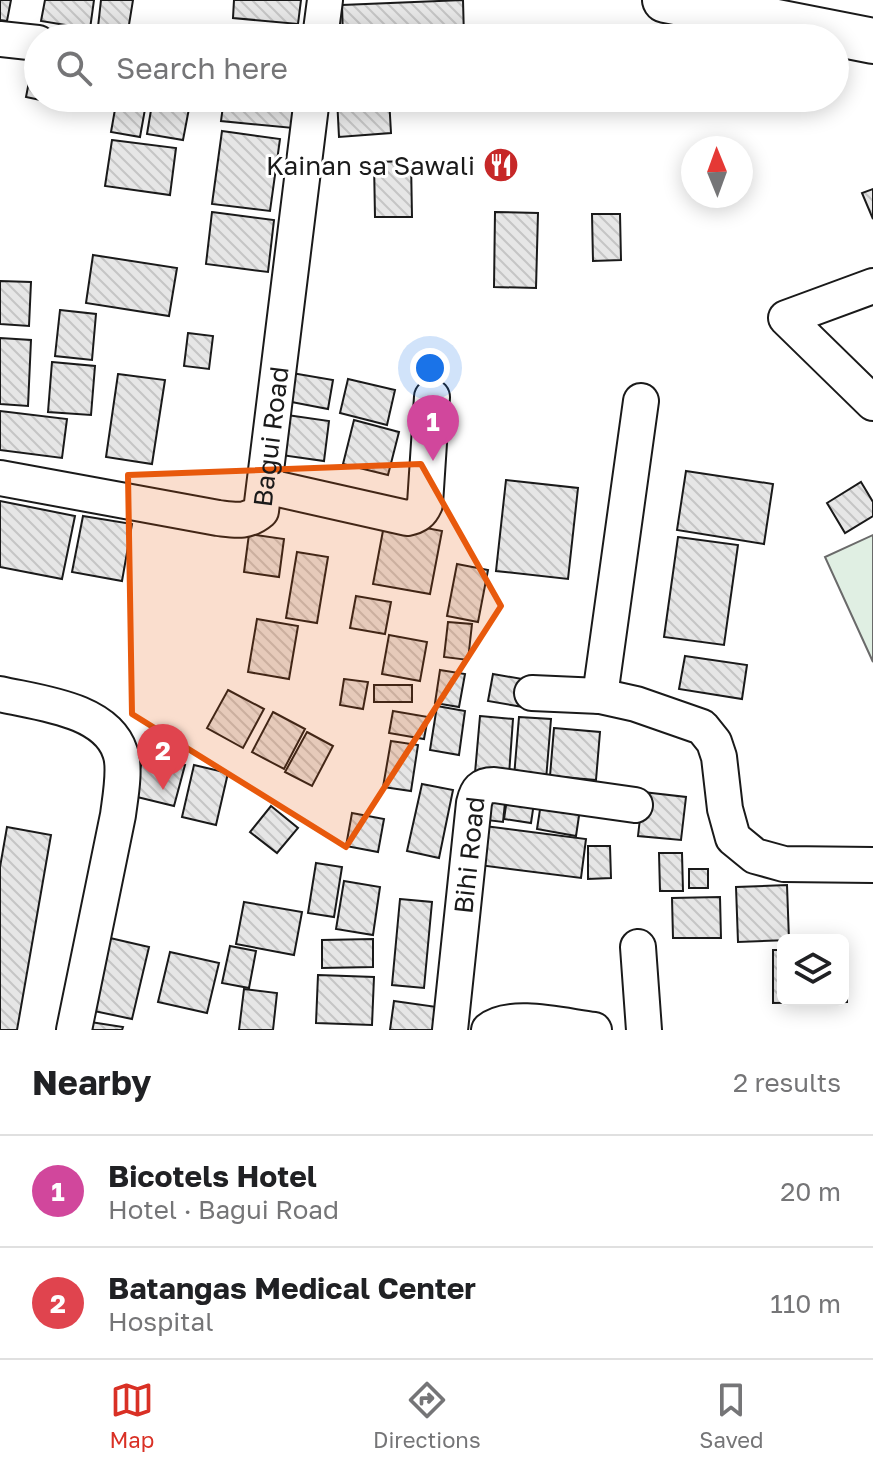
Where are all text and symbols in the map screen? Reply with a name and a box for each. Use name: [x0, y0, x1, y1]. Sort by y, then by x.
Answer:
search box: [24, 24, 849, 112]
icon: search: [52, 46, 96, 90]
text: Search here: [116, 50, 288, 86]
north arrow: [681, 136, 753, 208]
restaurant icon: Kainan sa Sawali: [482, 146, 520, 184]
place label: Kainan sa Sawali: [266, 150, 475, 181]
your location: [410, 348, 450, 388]
street label: Bagui Road: [246, 365, 294, 508]
pin: 1: [407, 395, 459, 461]
pin: 2: [137, 724, 189, 790]
street label: Bihi Road: [447, 795, 490, 915]
map controls: [777, 934, 849, 1006]
button: layers: [777, 934, 849, 1006]
text: Nearby: [32, 1062, 152, 1102]
text: 2 results: [733, 1067, 841, 1098]
text: Bicotels Hotel: [108, 1158, 317, 1194]
text: 1: [51, 1176, 65, 1207]
text: 20 m: [780, 1176, 841, 1207]
text: Hotel · Bagui Road: [108, 1194, 339, 1225]
text: Batangas Medical Center: [108, 1270, 476, 1306]
text: 2: [50, 1288, 66, 1319]
text: 110 m: [770, 1288, 841, 1319]
text: Hospital: [108, 1306, 214, 1337]
tab: Map: [109, 1378, 154, 1453]
tab: Directions: [373, 1378, 481, 1453]
tab: Saved: [699, 1378, 764, 1453]

